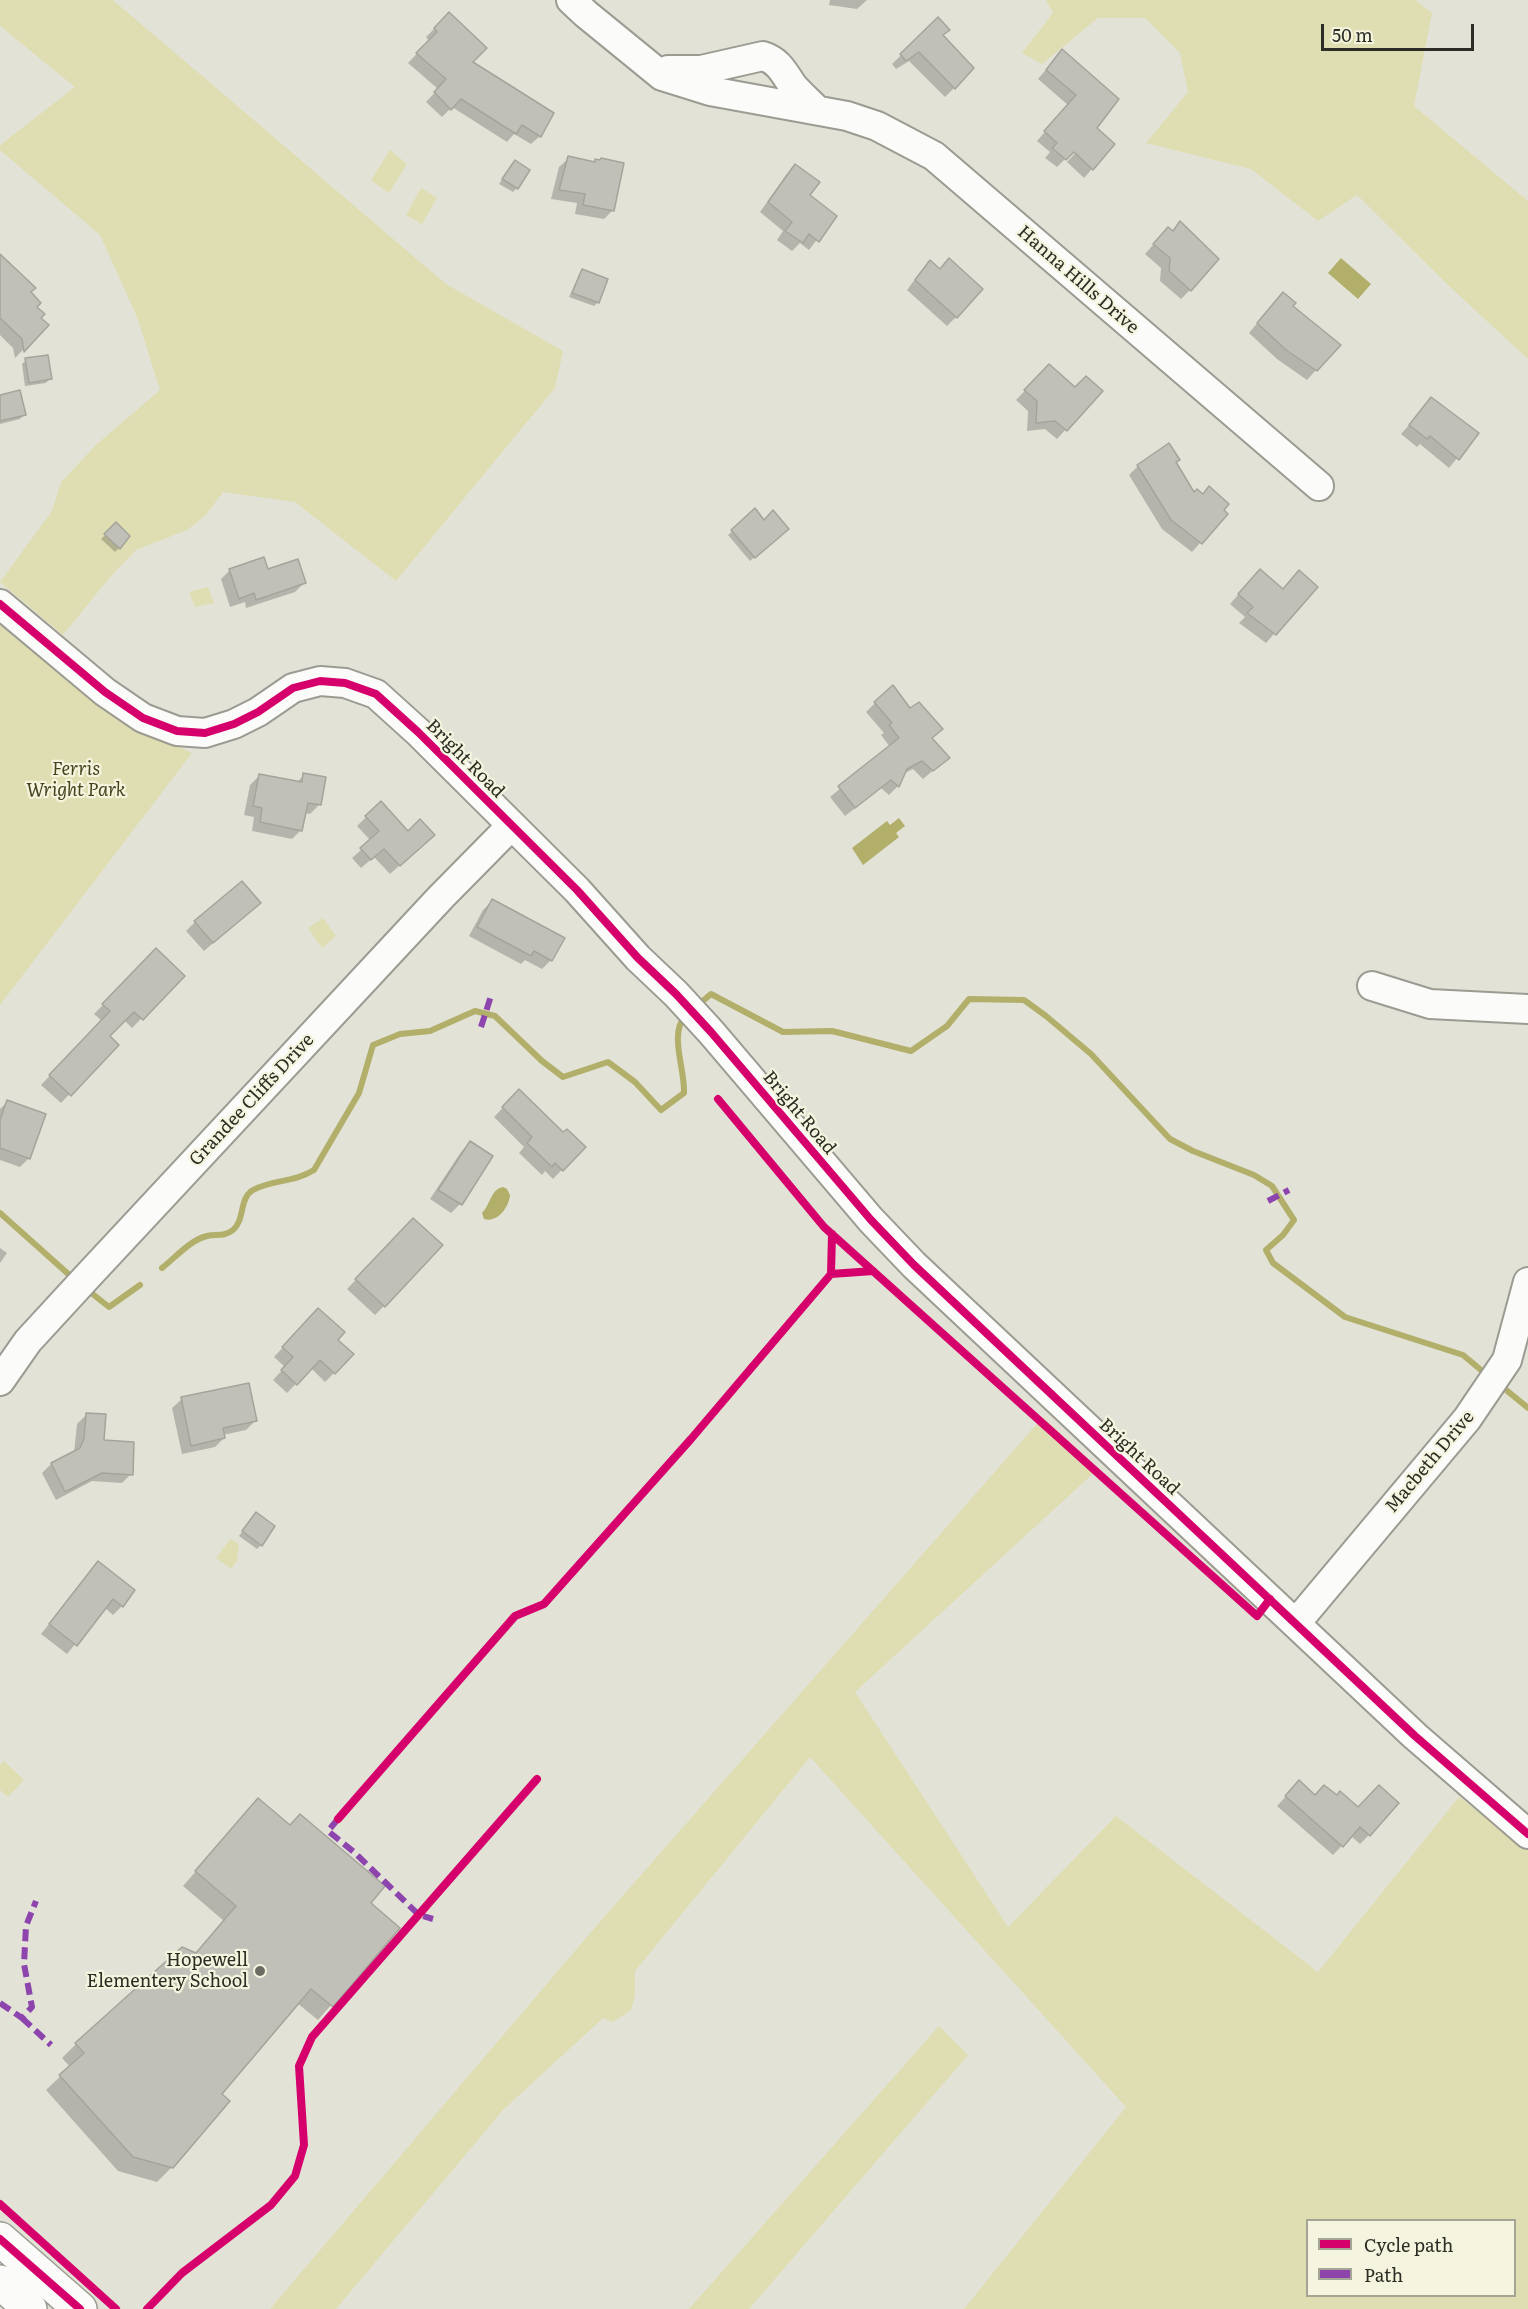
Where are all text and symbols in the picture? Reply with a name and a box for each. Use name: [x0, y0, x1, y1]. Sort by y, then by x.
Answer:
scale bar: [1324, 12, 1477, 50]
text: 50 m: [1332, 21, 1373, 48]
street label: Hanna Hills Drive: [1013, 221, 1143, 339]
street label: Bright Road: [421, 715, 509, 803]
park label: Ferris Wright Park: [26, 759, 126, 802]
street label: Grandee Cliffs Drive: [185, 1029, 319, 1171]
street label: Bright Road: [758, 1067, 840, 1159]
street label: Macbeth Drive: [1381, 1407, 1479, 1517]
street label: Bright Road: [1094, 1414, 1184, 1500]
place label: Hopewell Elementery School: [87, 1950, 248, 1992]
marker: Hopewell Elementery School: [253, 1964, 267, 1978]
legend: [1306, 2219, 1516, 2297]
text: Cycle path: [1364, 2231, 1453, 2258]
text: Path: [1364, 2261, 1403, 2288]

